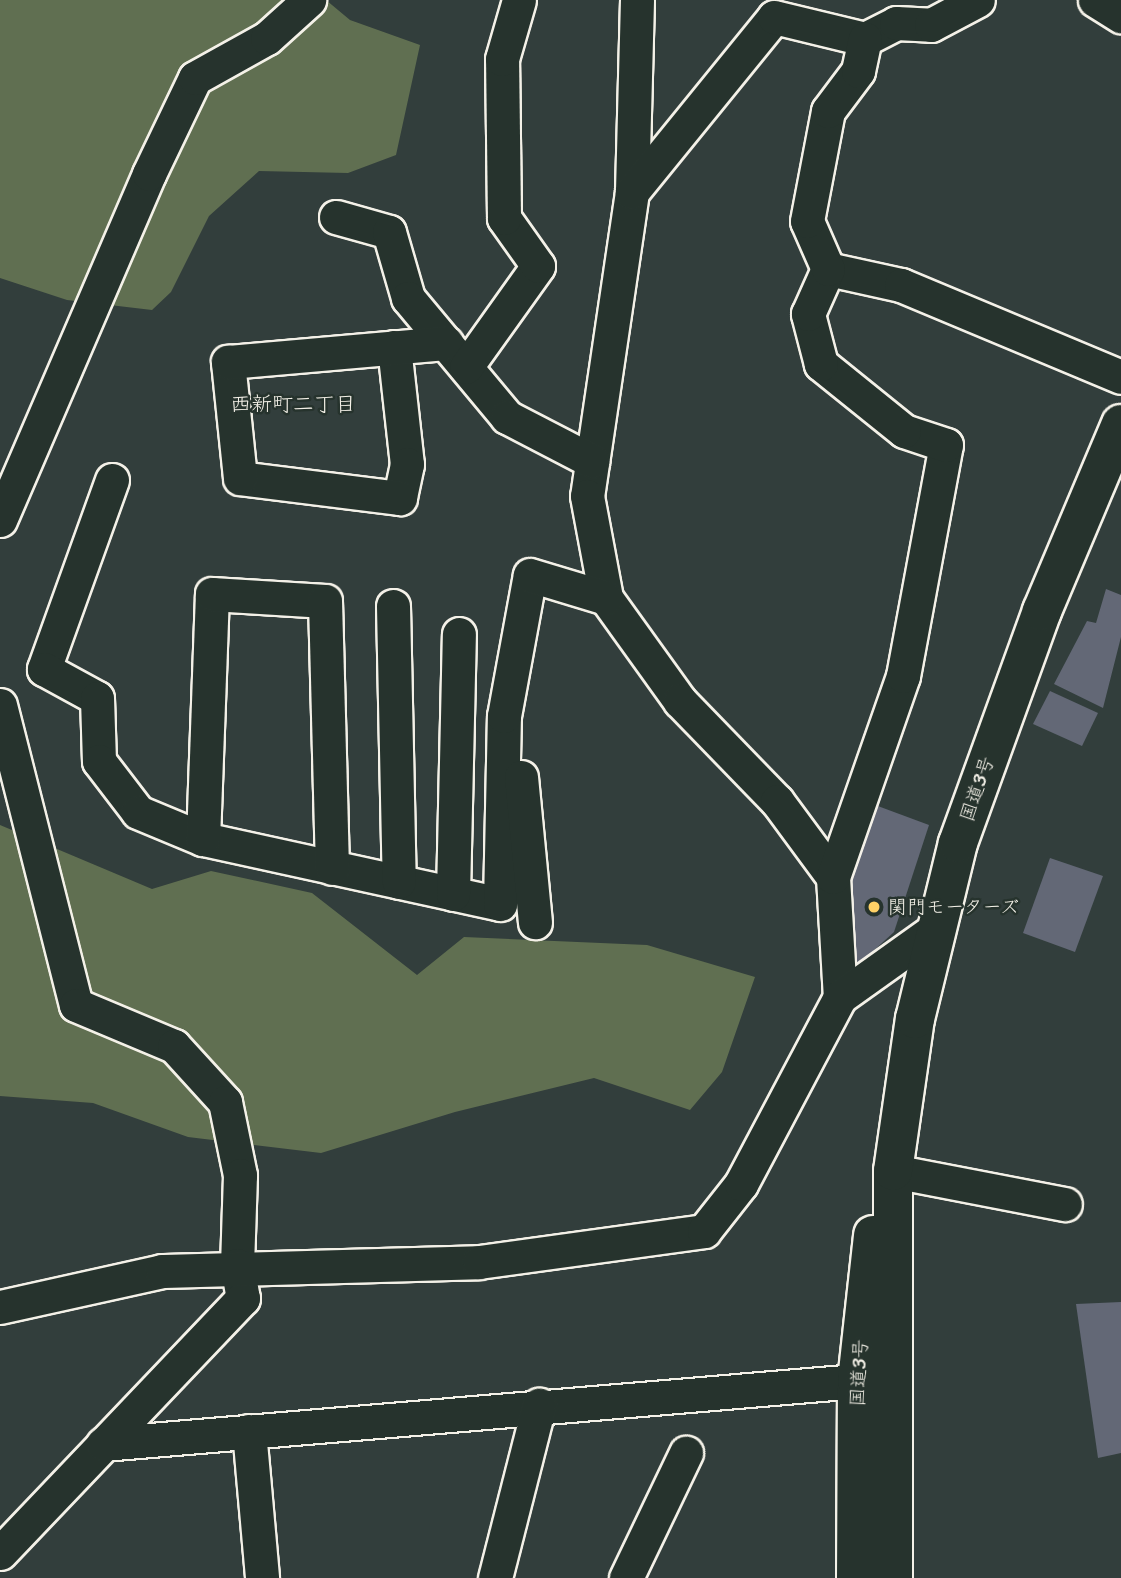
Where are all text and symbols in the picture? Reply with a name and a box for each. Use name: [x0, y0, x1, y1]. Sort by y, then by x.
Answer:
district label: 西新町二丁目: [230, 391, 356, 417]
street label: 国道3号: [955, 753, 999, 825]
place label: 関門モーターズ: [888, 896, 1021, 918]
marker: 関門モーターズ: [866, 899, 882, 915]
street label: 国道3号: [846, 1339, 872, 1407]

